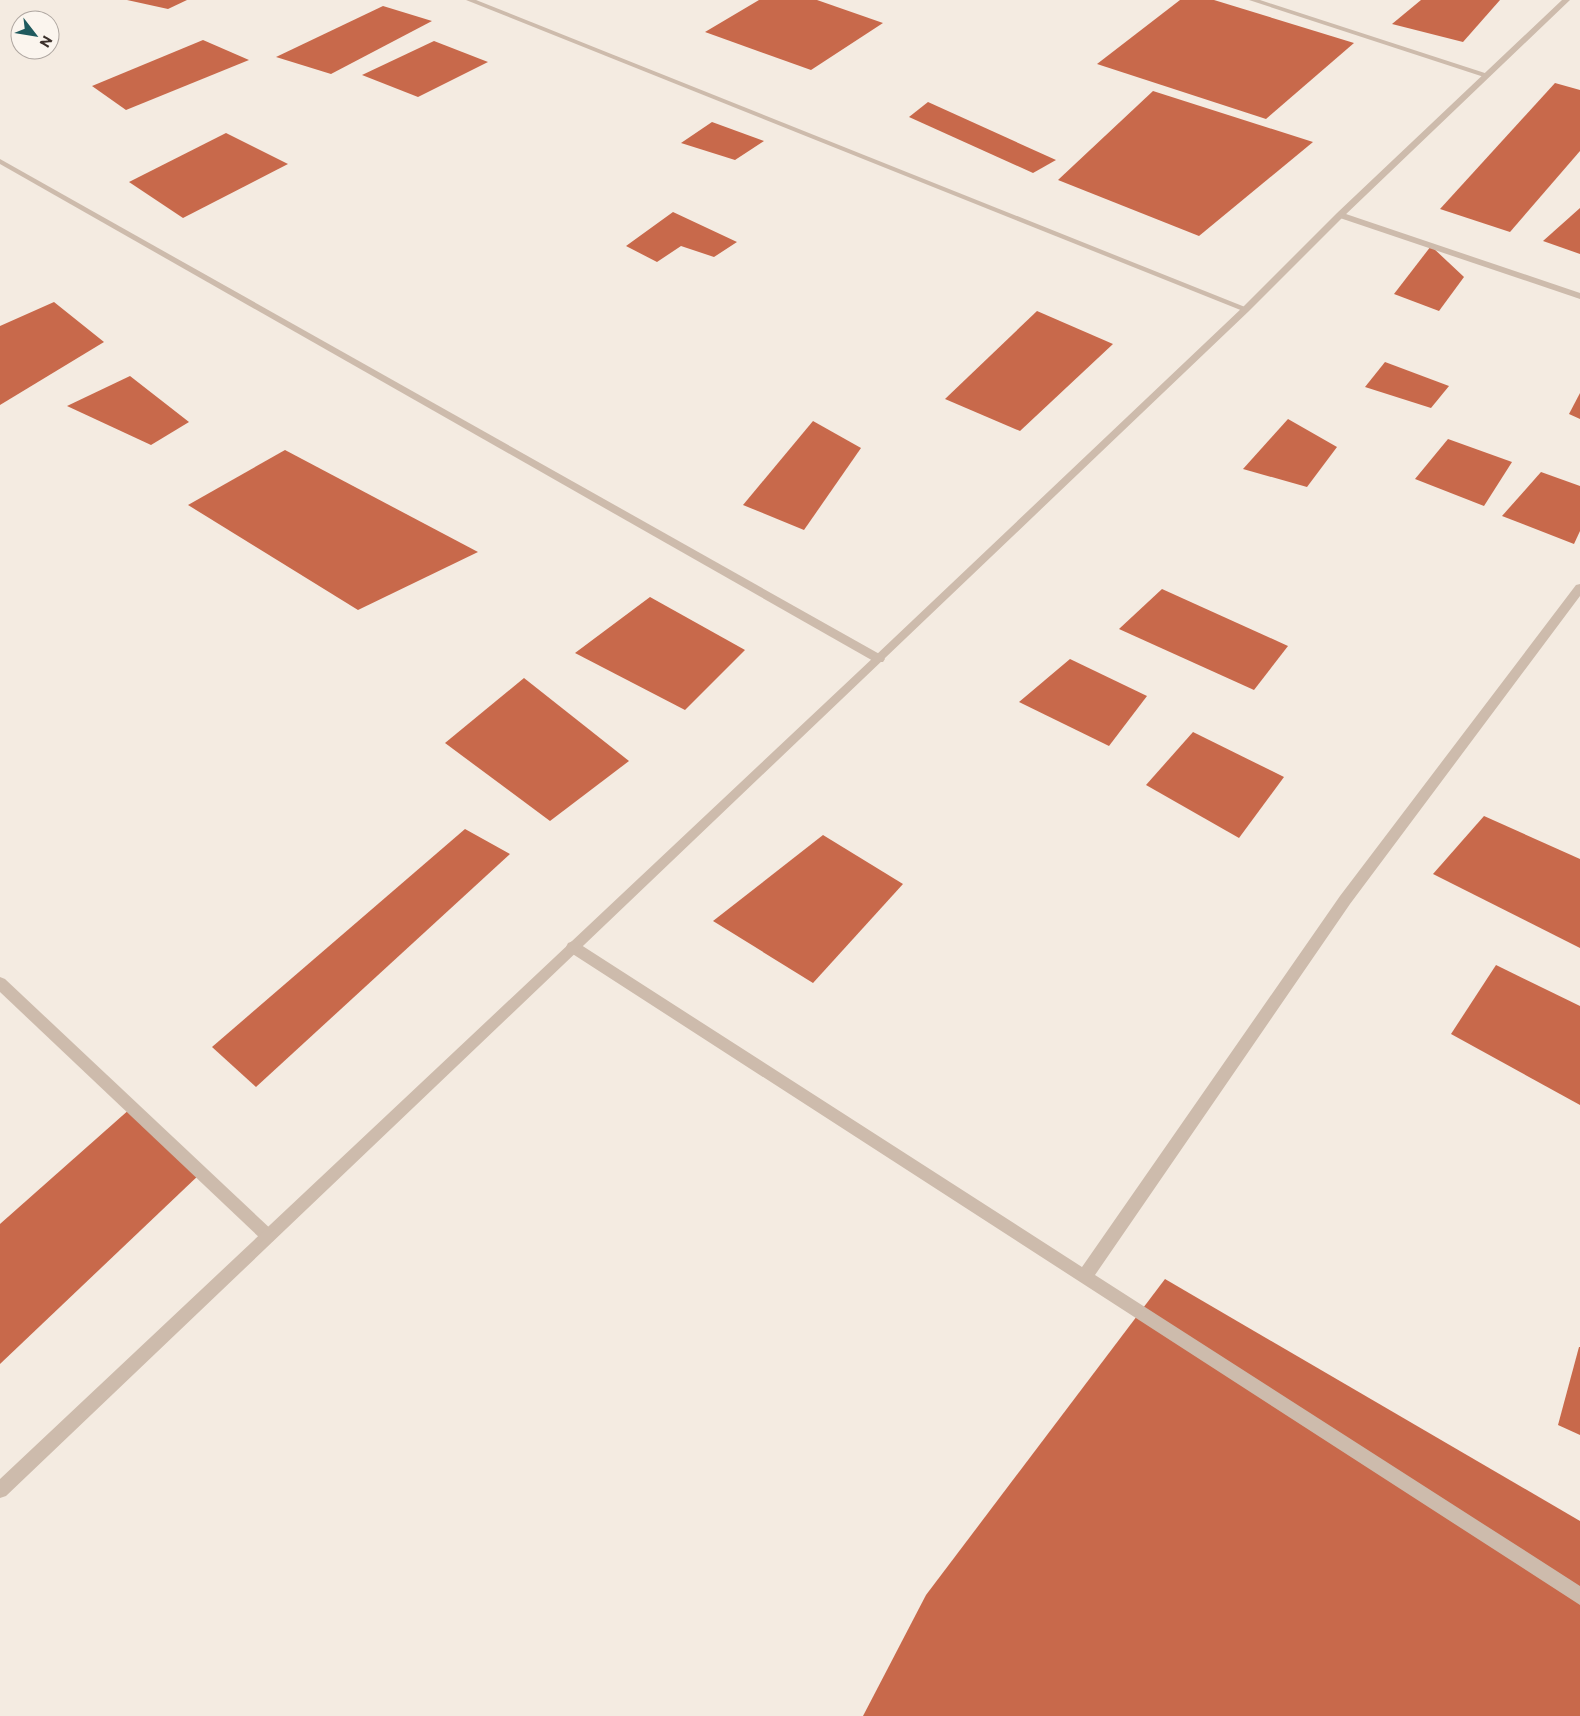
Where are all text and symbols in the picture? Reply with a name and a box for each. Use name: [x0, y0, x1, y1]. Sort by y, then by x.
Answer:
north arrow: [10, 10, 60, 60]
text: N: [37, 33, 57, 51]

